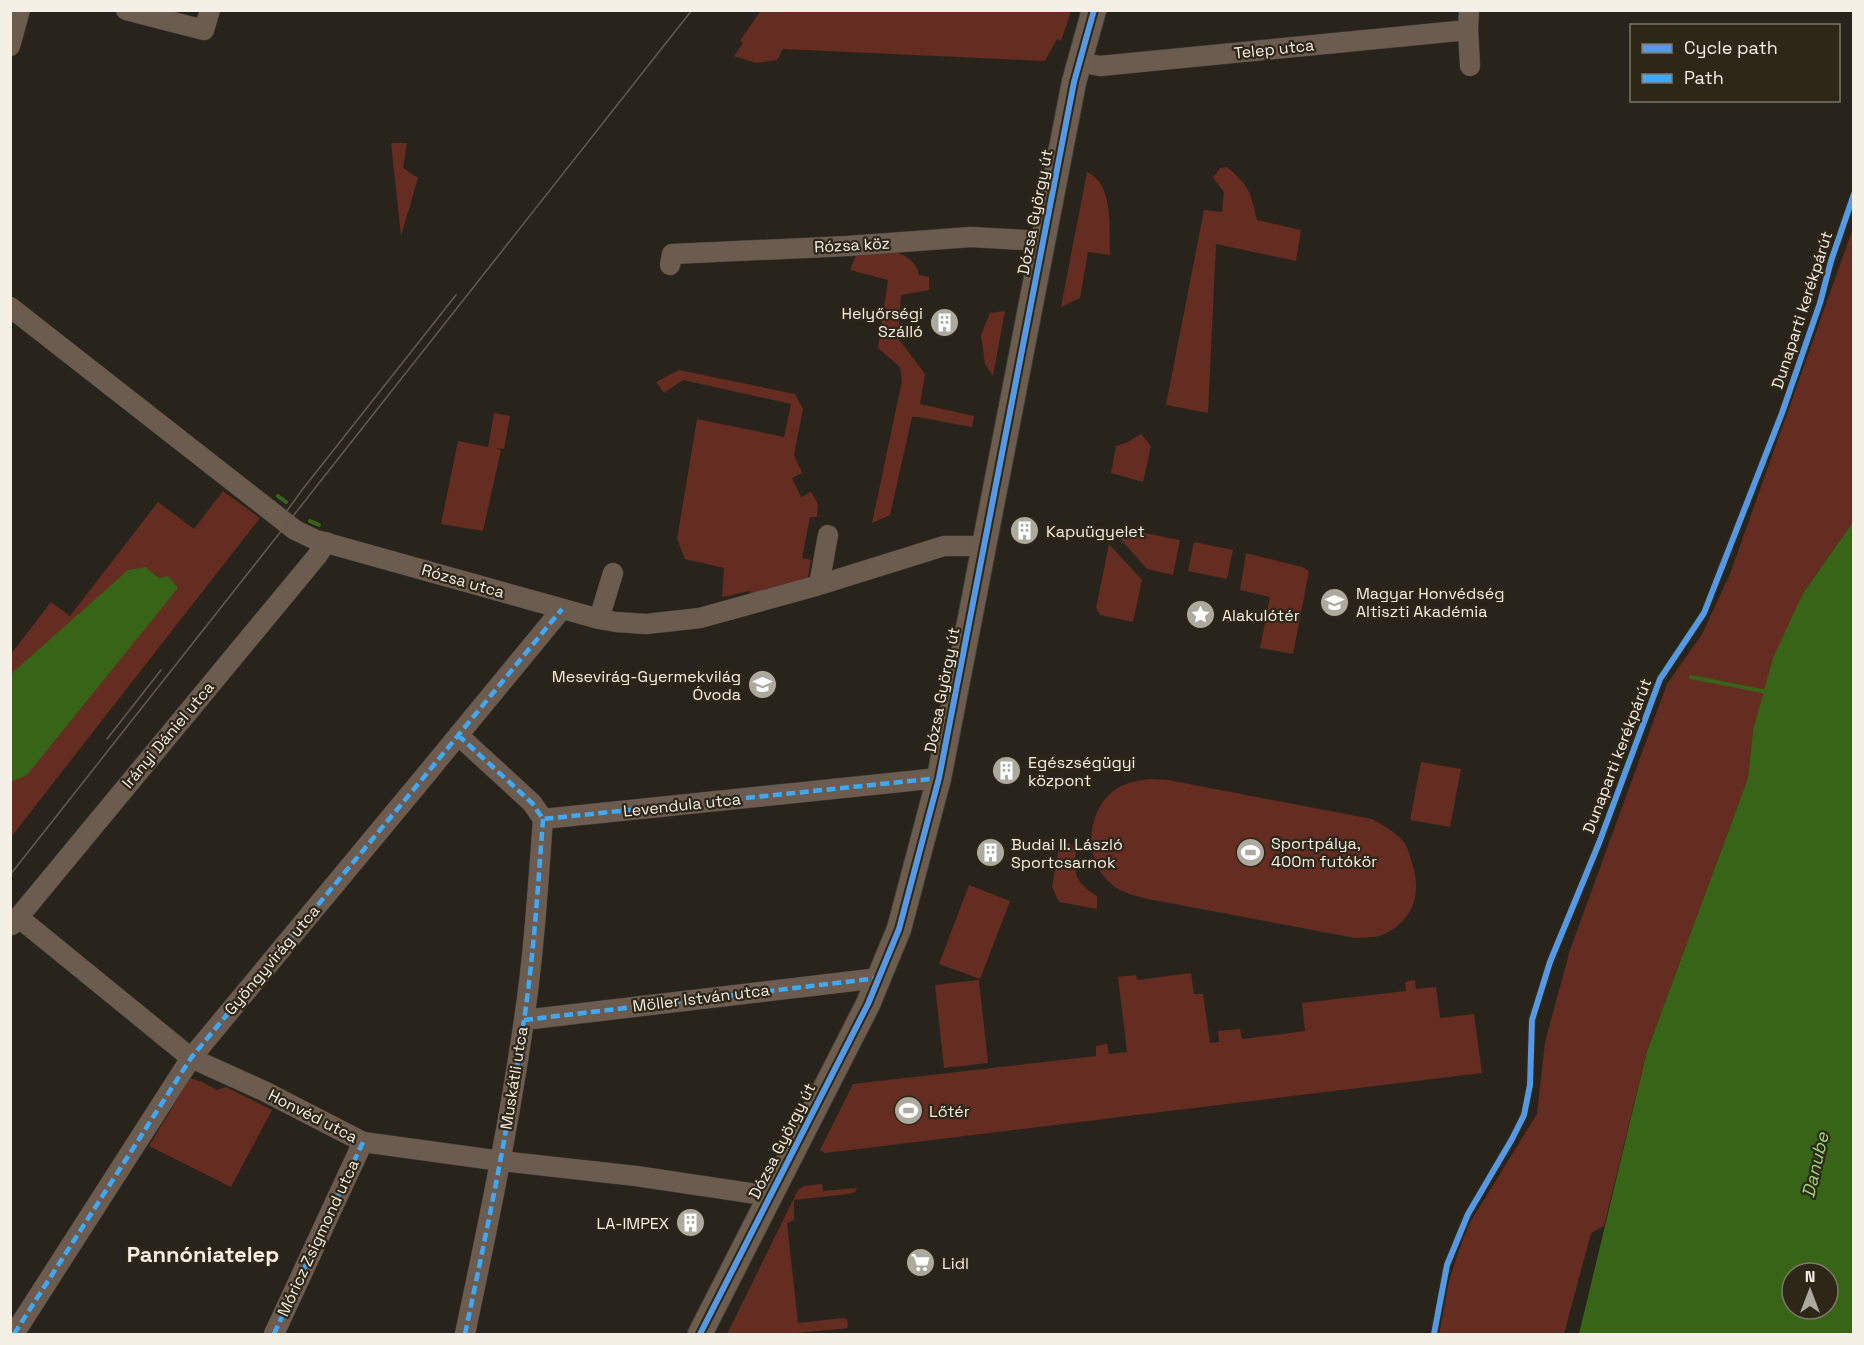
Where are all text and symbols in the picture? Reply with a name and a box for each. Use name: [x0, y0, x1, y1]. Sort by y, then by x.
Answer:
legend: [1630, 24, 1840, 102]
street label: Telep utca: [1233, 34, 1315, 64]
text: Cycle path: [1684, 36, 1778, 59]
text: Path: [1684, 66, 1724, 89]
street label: Dózsa György út: [1013, 147, 1057, 277]
street label: Dunaparti kerékpárút: [1767, 229, 1837, 391]
street label: Rózsa köz: [814, 233, 890, 257]
place label: Helyőrségi Szálló: [841, 303, 923, 342]
building icon: Helyőrségi Szálló: [928, 306, 960, 338]
building icon: Kapuügyelet: [1009, 515, 1041, 547]
place label: Kapuügyelet: [1046, 521, 1145, 542]
street label: Rózsa utca: [419, 559, 507, 603]
place label: Magyar Honvédség Altiszti Akadémia: [1356, 583, 1504, 622]
school or university icon: Magyar Honvédség Altiszti Akadémia: [1319, 586, 1351, 618]
place icon: Alakulótér: [1185, 599, 1217, 631]
place label: Alakulótér: [1222, 605, 1300, 626]
street label: Dózsa György út: [920, 625, 964, 755]
place label: Mesevirág-Gyermekvilág Óvoda: [552, 666, 741, 705]
school or university icon: Mesevirág-Gyermekvilág Óvoda: [746, 669, 778, 701]
street label: Dunaparti kerékpárút: [1578, 675, 1656, 837]
street label: Irányi Dániel utca: [117, 677, 219, 793]
place label: Egészségügyi központ: [1028, 752, 1135, 791]
building icon: Egészségügyi központ: [991, 755, 1023, 787]
street label: Levendula utca: [622, 788, 742, 822]
place label: Sportpálya, 400m futókör: [1271, 833, 1377, 872]
place label: Budai II. László Sportcsarnok: [1011, 834, 1123, 873]
sports icon: Sportpálya, 400m futókör: [1234, 836, 1266, 868]
building icon: Budai II. László Sportcsarnok: [974, 837, 1006, 869]
street label: Gyöngyvirág utca: [220, 901, 324, 1019]
street label: Möller István utca: [631, 979, 771, 1017]
street label: Muskátli utca: [495, 1025, 533, 1131]
street label: Dózsa György út: [744, 1079, 820, 1203]
street label: Honvéd utca: [265, 1084, 361, 1148]
sports icon: Lőtér: [892, 1095, 924, 1127]
place label: Lőtér: [929, 1101, 970, 1122]
water label: Danube: [1796, 1129, 1834, 1200]
street label: Móricz Zsigmond utca: [272, 1156, 364, 1320]
building icon: LA-IMPEX: [674, 1207, 706, 1239]
place label: LA-IMPEX: [597, 1213, 669, 1234]
district label: Pannóniatelep: [127, 1240, 279, 1268]
supermarket icon: Lidl: [905, 1247, 937, 1279]
place label: Lidl: [942, 1253, 969, 1274]
north arrow: [1780, 1261, 1840, 1321]
text: N: [1805, 1266, 1815, 1287]

